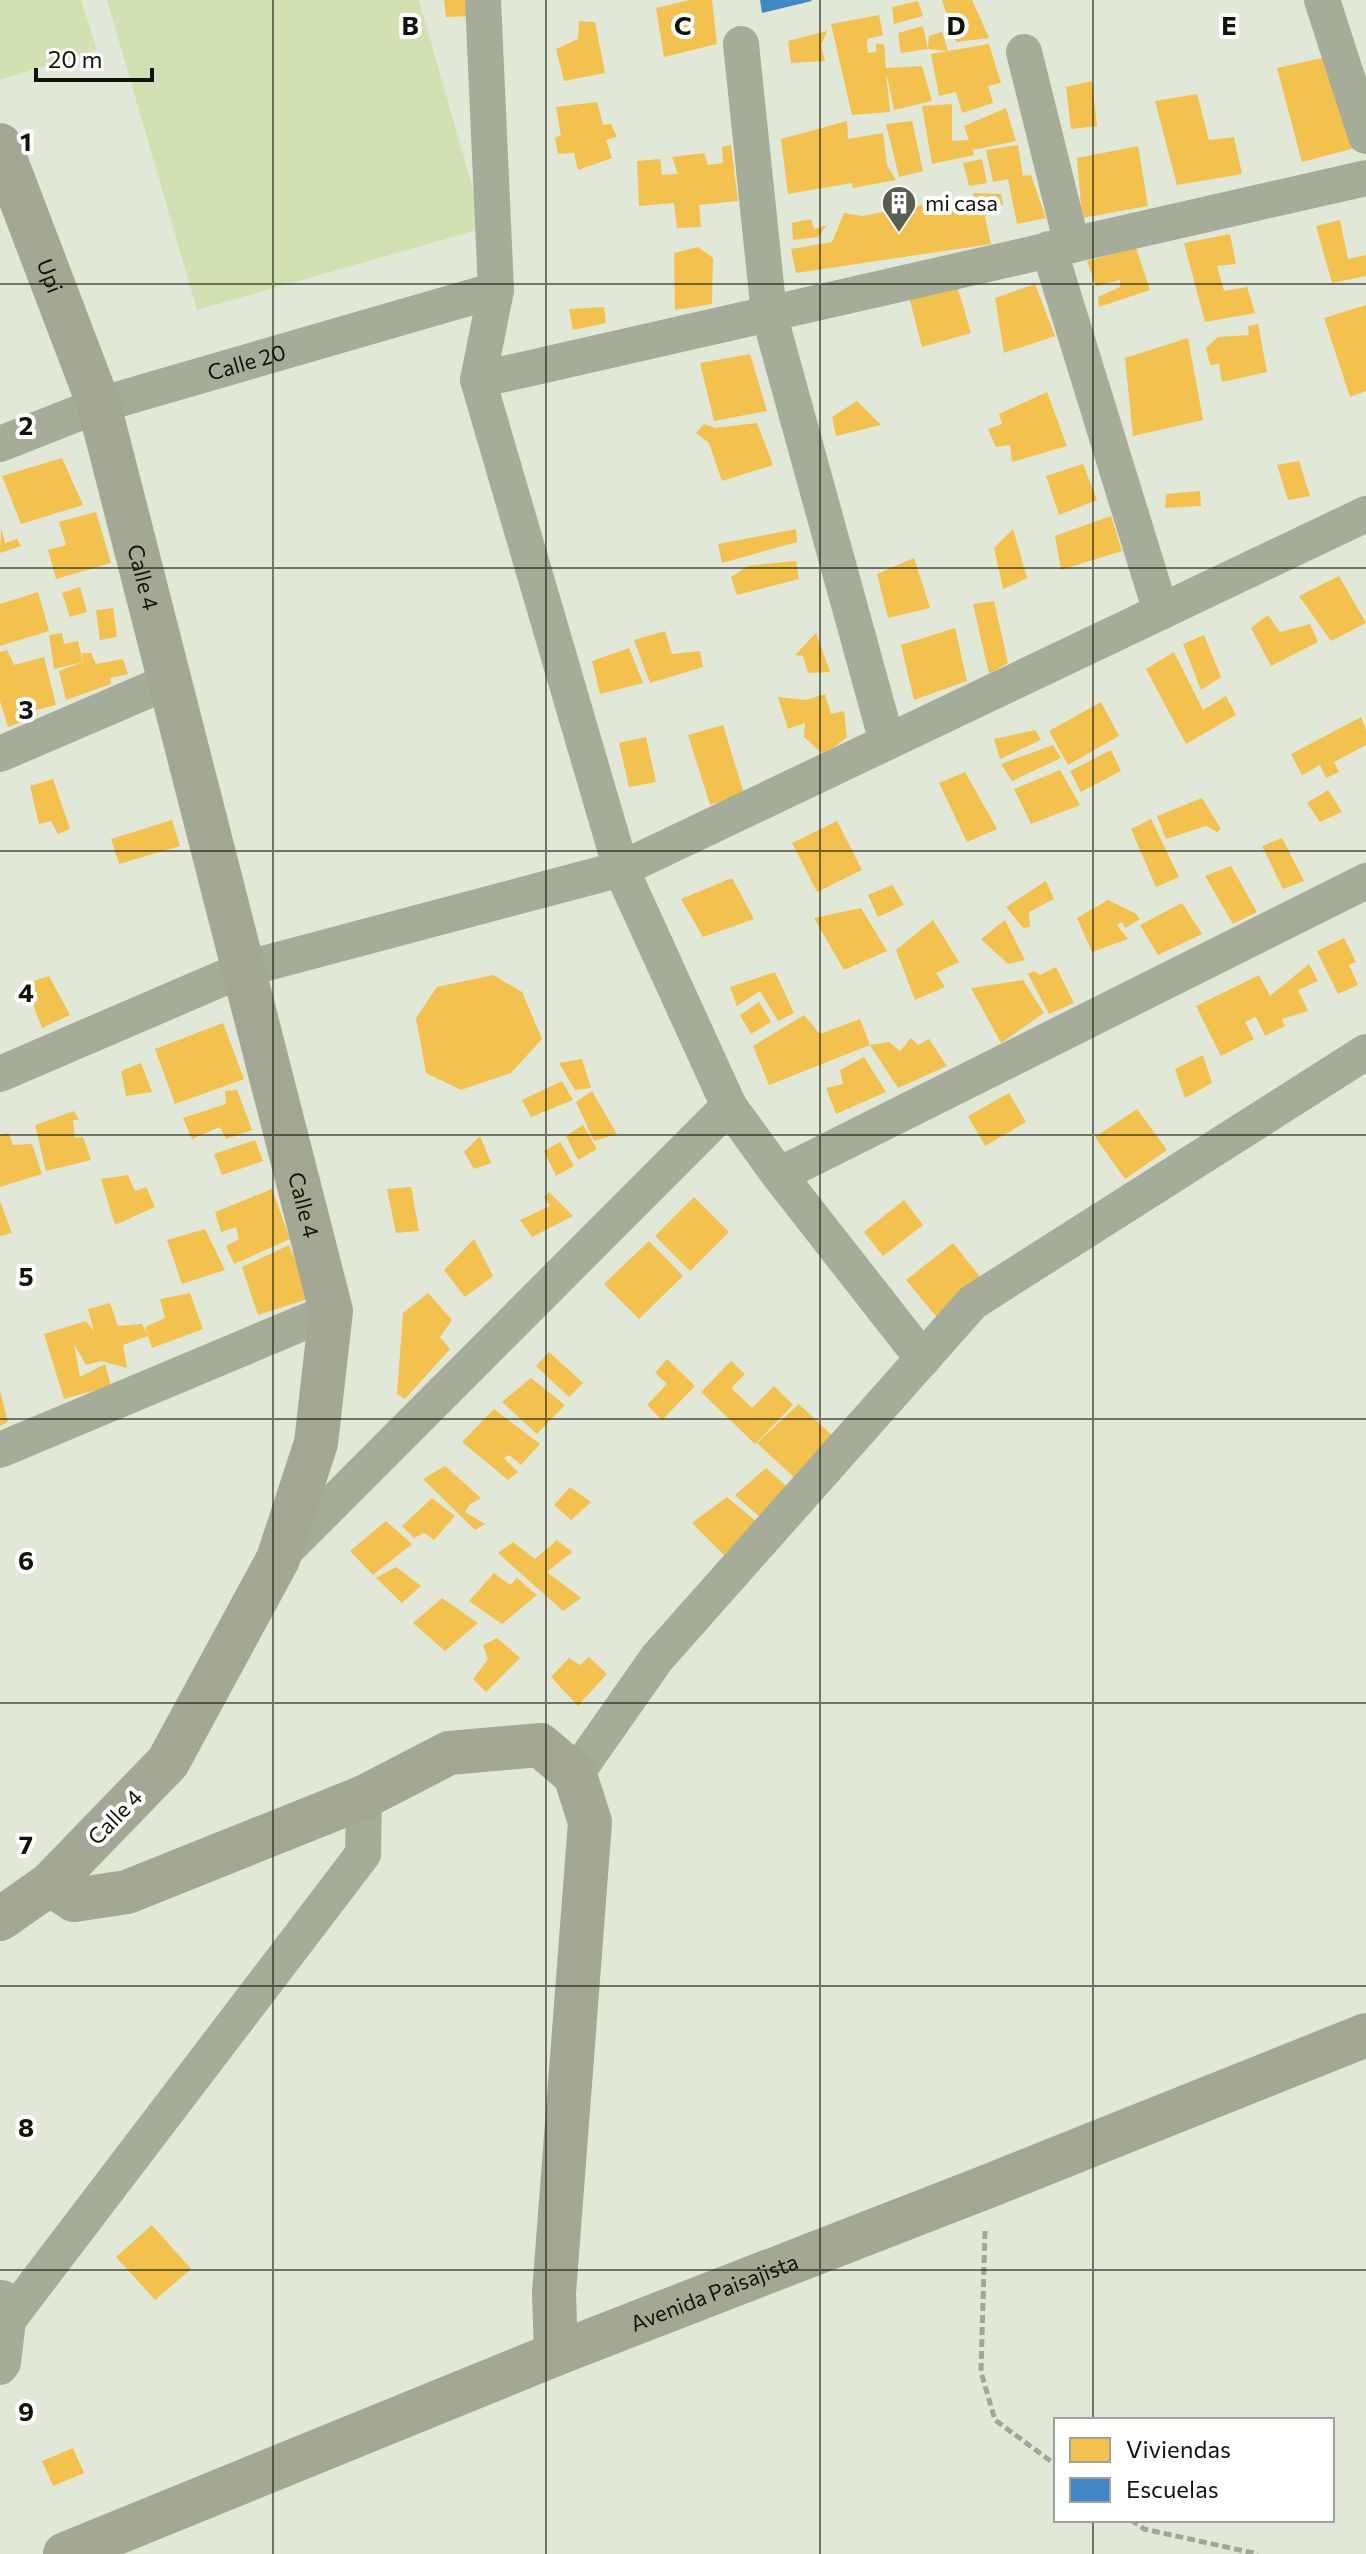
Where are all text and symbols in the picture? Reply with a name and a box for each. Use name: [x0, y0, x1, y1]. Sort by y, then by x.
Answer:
text: B: [401, 9, 419, 40]
text: C: [674, 9, 692, 40]
text: D: [946, 9, 966, 40]
text: E: [1221, 9, 1237, 40]
scale bar: [36, 32, 152, 82]
text: 20 m: [48, 44, 102, 73]
text: 1: [20, 125, 32, 156]
building icon: mi casa: [880, 184, 918, 234]
place label: mi casa: [925, 189, 998, 216]
street label: Upi: [31, 255, 69, 297]
street label: Calle 20: [204, 338, 289, 386]
text: 2: [19, 409, 33, 440]
street label: Calle 4: [122, 541, 165, 613]
text: 3: [18, 693, 34, 724]
text: 4: [18, 976, 34, 1007]
street label: Calle 4: [283, 1169, 326, 1241]
text: 5: [18, 1260, 34, 1291]
text: 6: [18, 1544, 34, 1575]
street label: Calle 4: [82, 1783, 148, 1850]
text: 7: [19, 1828, 33, 1859]
text: 8: [18, 2111, 34, 2142]
street label: Avenida Paisajista: [626, 2247, 802, 2337]
text: 9: [18, 2395, 34, 2426]
legend: [1054, 2418, 1334, 2522]
text: Viviendas: [1126, 2434, 1231, 2463]
text: Escuelas: [1126, 2474, 1219, 2503]

